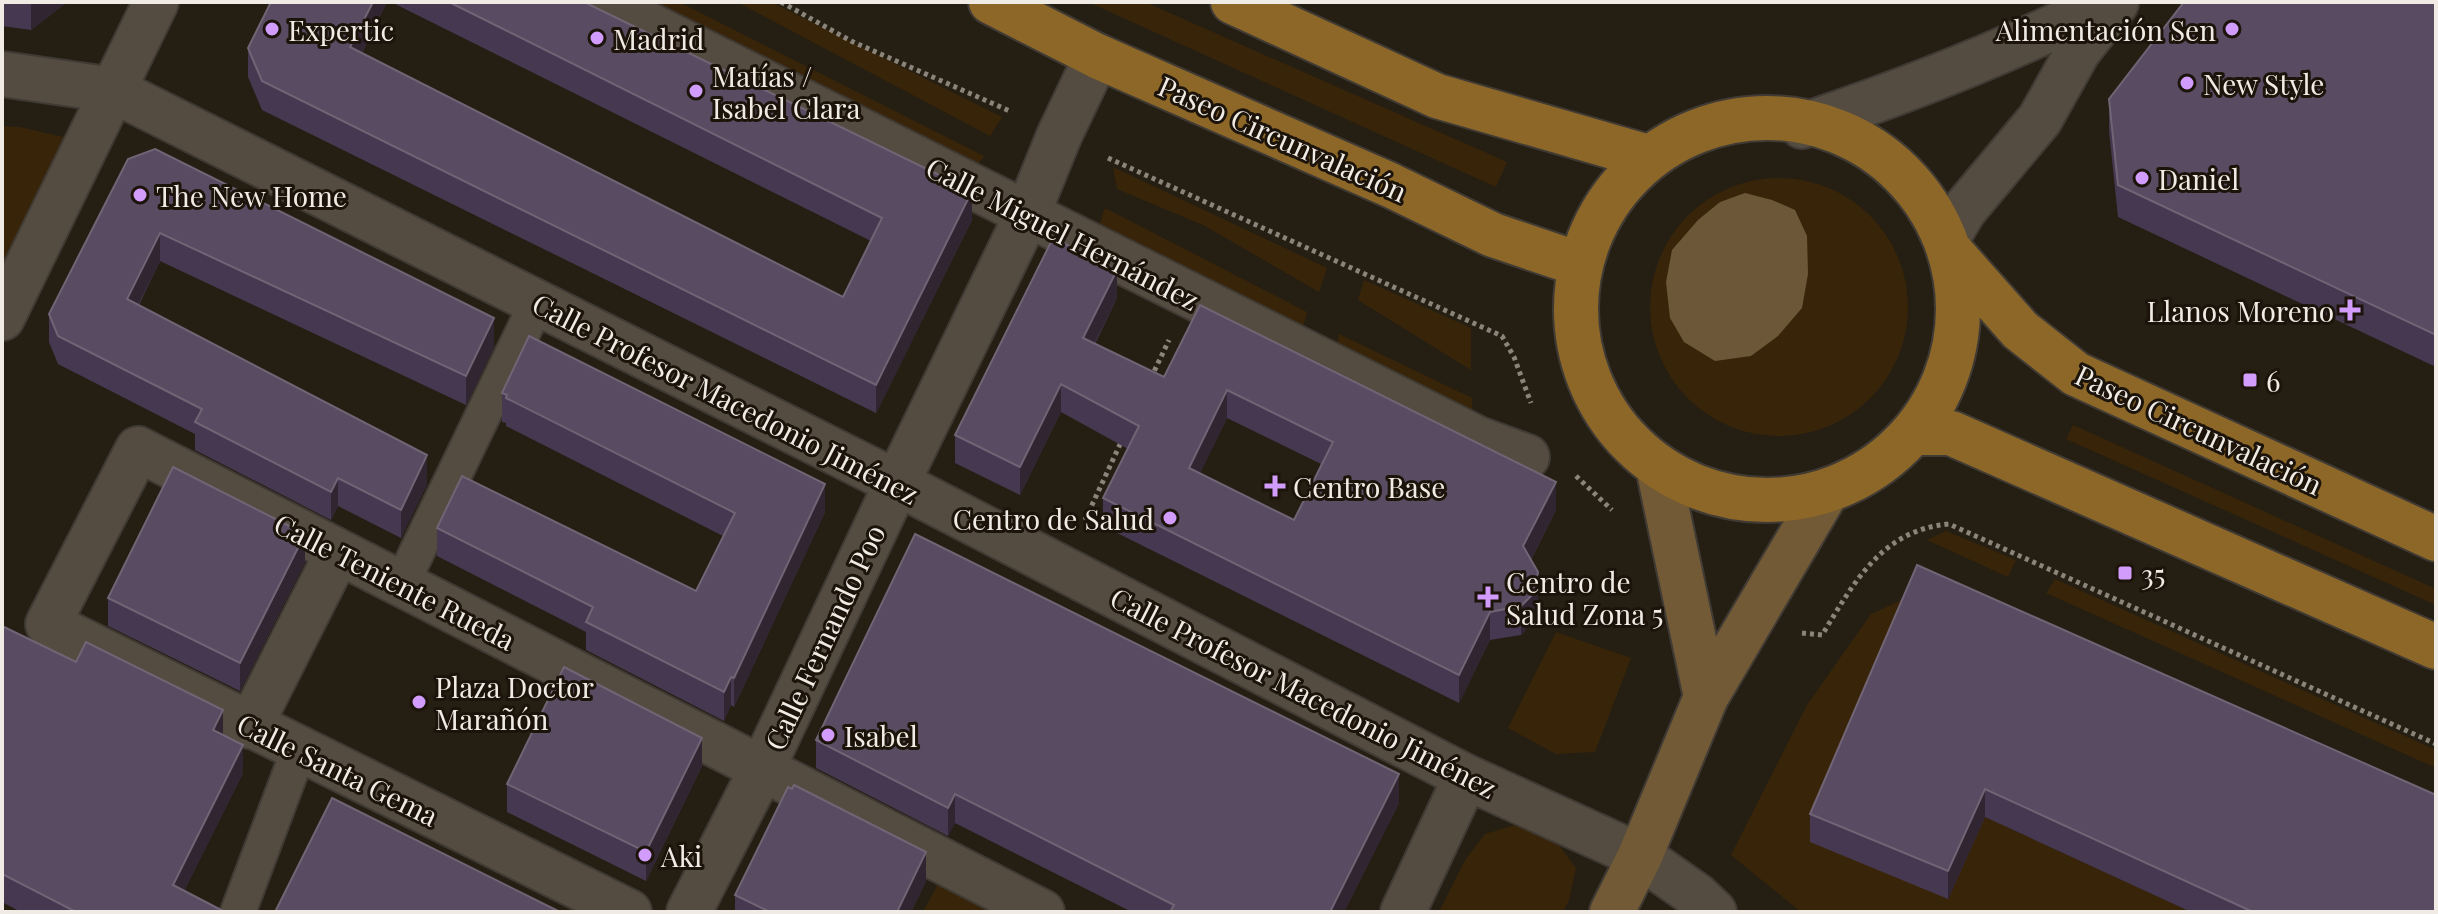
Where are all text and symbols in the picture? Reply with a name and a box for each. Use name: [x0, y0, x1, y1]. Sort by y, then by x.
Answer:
place label: Expertic: [288, 11, 394, 48]
place label: Alimentación Sen: [1995, 11, 2216, 48]
marker: Expertic: [263, 20, 281, 38]
place label: Madrid: [613, 20, 704, 57]
marker: Alimentación Sen: [2223, 20, 2241, 38]
marker: Madrid: [588, 29, 606, 47]
place label: Matías / Isabel Clara: [712, 57, 860, 126]
place label: New Style: [2203, 65, 2324, 102]
street label: Paseo Circunvalación: [1153, 67, 1413, 210]
marker: New Style: [2178, 74, 2196, 92]
marker: Matías / Isabel Clara: [687, 82, 705, 100]
street label: Calle Miguel Hernández: [920, 148, 1206, 318]
place label: Daniel: [2158, 160, 2239, 197]
marker: Daniel: [2133, 169, 2151, 187]
place label: The New Home: [156, 177, 347, 214]
marker: The New Home: [131, 186, 149, 204]
street label: Calle Profesor Macedonio Jiménez: [527, 284, 925, 512]
place label: Llanos Moreno: [2147, 292, 2334, 329]
marker: Llanos Moreno: [2341, 301, 2359, 319]
street label: Paseo Circunvalación: [2070, 356, 2329, 503]
place label: 6: [2266, 362, 2280, 399]
marker: 6: [2241, 371, 2259, 389]
place label: Centro Base: [1293, 468, 1445, 505]
marker: Centro Base: [1264, 475, 1286, 497]
place label: Centro de Salud: [953, 500, 1154, 537]
street label: Calle Teniente Rueda: [268, 504, 522, 658]
marker: Centro de Salud: [1161, 509, 1179, 527]
street label: Calle Fernando Poo: [756, 518, 892, 756]
place label: 35: [2141, 555, 2165, 592]
place label: Centro de Salud Zona 5: [1506, 563, 1663, 632]
marker: 35: [2116, 564, 2134, 582]
street label: Calle Profesor Macedonio Jiménez: [1105, 578, 1503, 806]
marker: Centro de Salud Zona 5: [1477, 586, 1499, 608]
place label: Plaza Doctor Marañón: [435, 668, 594, 737]
marker: Plaza Doctor Marañón: [410, 693, 428, 711]
street label: Calle Santa Gema: [231, 704, 445, 834]
place label: Isabel: [844, 717, 918, 754]
marker: Isabel: [819, 726, 837, 744]
place label: Aki: [660, 837, 702, 874]
marker: Aki: [636, 846, 654, 864]

